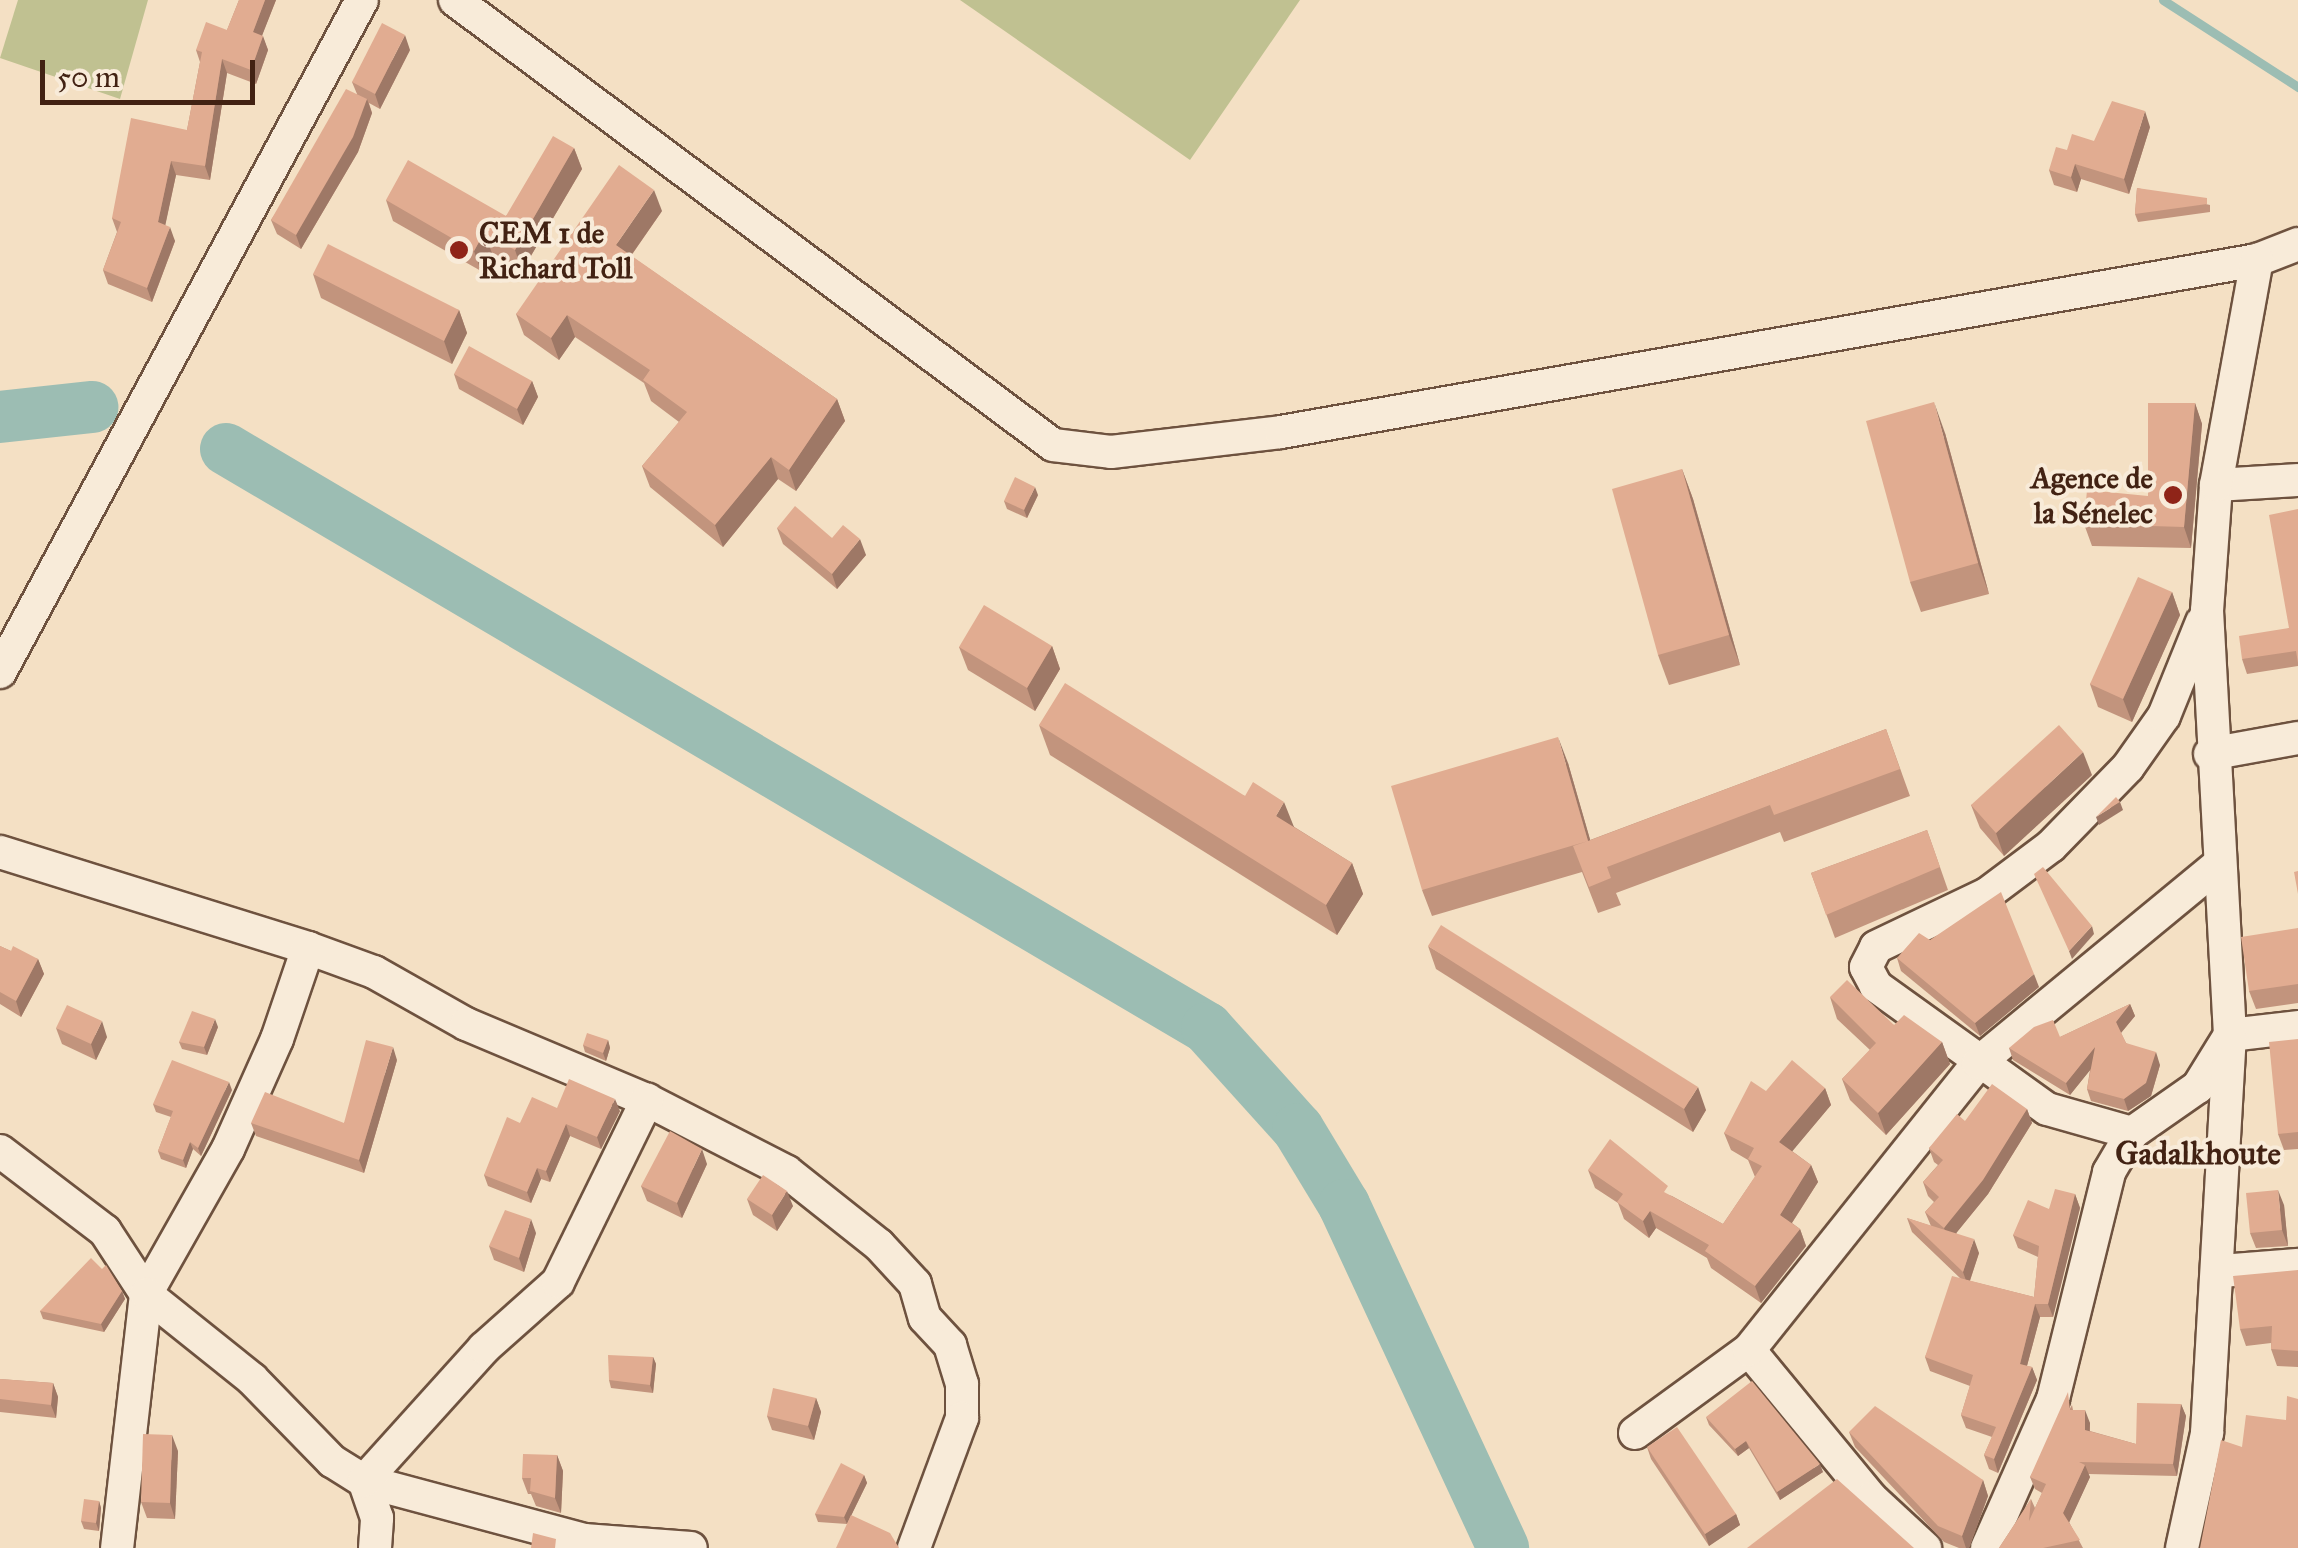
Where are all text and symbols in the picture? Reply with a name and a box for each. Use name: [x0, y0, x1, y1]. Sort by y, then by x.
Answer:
scale bar: [45, 40, 260, 102]
text: 50 m: [57, 59, 120, 95]
place label: CEM 1 de Richard Toll: [479, 215, 632, 286]
marker: CEM 1 de Richard Toll: [448, 239, 470, 261]
place label: Agence de la Sénelec: [2031, 460, 2153, 530]
marker: Agence de la Sénelec: [2162, 484, 2184, 506]
district label: Gadalkhoute: [2115, 1135, 2281, 1173]

